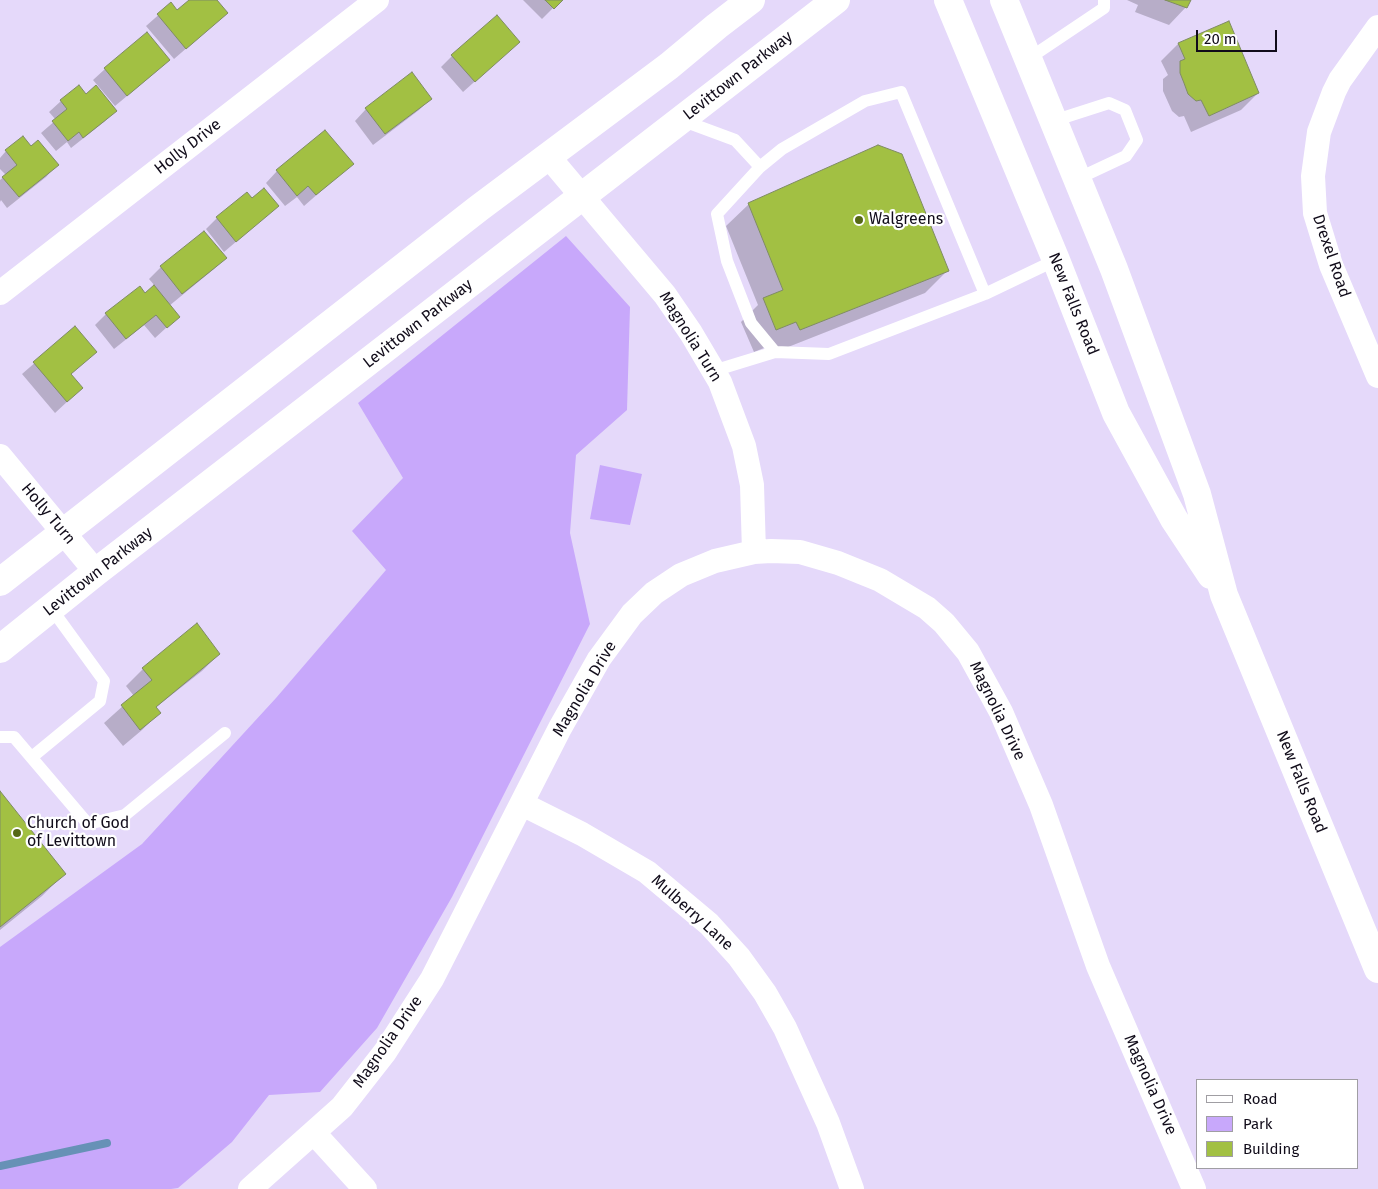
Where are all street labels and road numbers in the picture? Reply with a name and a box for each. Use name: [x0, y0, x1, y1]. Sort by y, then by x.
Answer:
street label: Levittown Parkway: [680, 27, 796, 125]
street label: Holly Drive: [151, 115, 225, 179]
street label: Drexel Road: [1308, 212, 1354, 300]
street label: New Falls Road: [1044, 250, 1102, 358]
street label: Levittown Parkway: [360, 275, 476, 373]
street label: Magnolia Turn: [655, 288, 725, 386]
street label: Holly Turn: [17, 479, 79, 549]
street label: Levittown Parkway: [40, 523, 156, 621]
street label: Magnolia Drive: [549, 638, 621, 740]
street label: Magnolia Drive: [965, 658, 1029, 764]
street label: New Falls Road: [1272, 728, 1330, 836]
street label: Mulberry Lane: [647, 871, 737, 955]
street label: Magnolia Drive: [349, 992, 427, 1092]
street label: Magnolia Drive: [1119, 1032, 1181, 1138]

